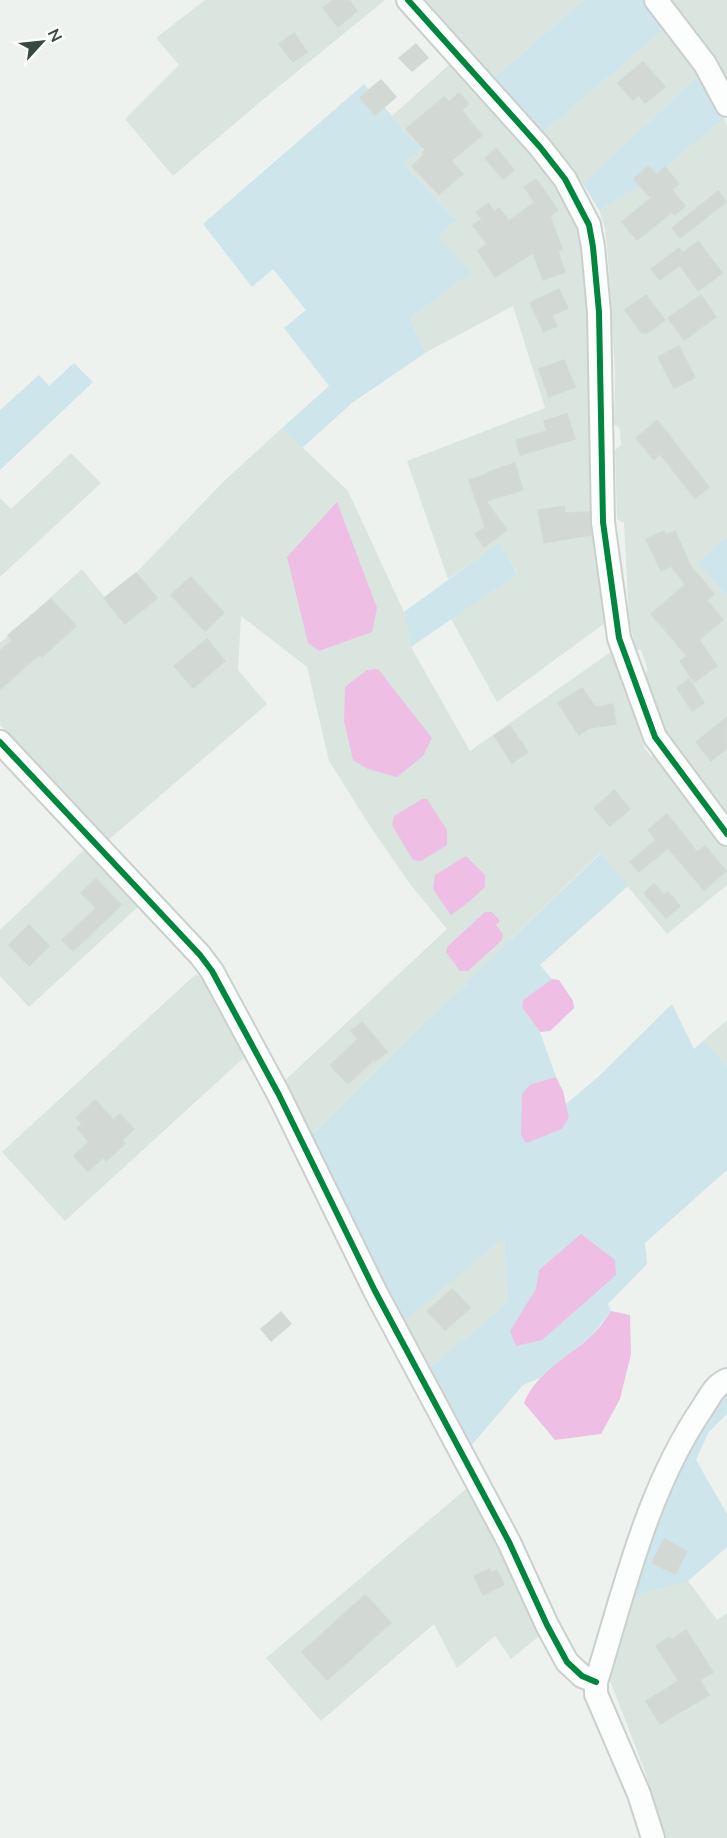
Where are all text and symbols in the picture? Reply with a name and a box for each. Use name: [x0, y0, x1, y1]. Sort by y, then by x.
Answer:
north arrow: [12, 12, 72, 72]
text: N: [44, 25, 67, 45]

